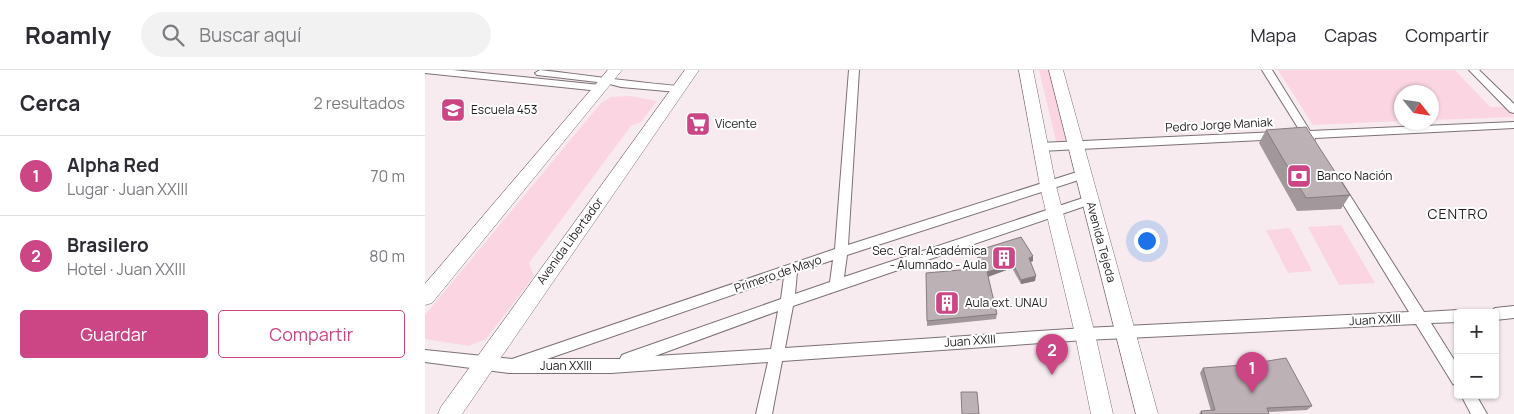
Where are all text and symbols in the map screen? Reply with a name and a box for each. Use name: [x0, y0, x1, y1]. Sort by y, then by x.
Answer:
search box: [141, 12, 491, 57]
text: Roamly: [25, 18, 111, 51]
icon: search: [159, 21, 187, 49]
text: Buscar aquí: [199, 22, 301, 48]
text: Mapa: [1250, 23, 1296, 47]
text: Capas: [1324, 23, 1377, 47]
text: Compartir: [1405, 23, 1489, 47]
north arrow: [1394, 85, 1439, 130]
text: Cerca: [20, 89, 80, 117]
text: 2 resultados: [314, 92, 405, 114]
school or university icon: Escuela 453: [440, 97, 466, 123]
place label: Escuela 453: [471, 101, 537, 118]
supermarket icon: Vicente: [685, 111, 711, 137]
street label: Pedro Jorge Maniak: [1165, 113, 1274, 136]
place label: Vicente: [715, 115, 757, 132]
text: Alpha Red: [67, 152, 159, 178]
bank icon: Banco Nación: [1286, 163, 1312, 189]
text: 1: [32, 165, 40, 187]
text: 70 m: [370, 165, 405, 187]
place label: Banco Nación: [1317, 167, 1392, 184]
text: Lugar · Juan XXIII: [67, 178, 188, 200]
street label: Avenida Libertador: [532, 193, 607, 287]
street label: Avenida Tejeda: [1083, 200, 1120, 284]
district label: CENTRO: [1428, 204, 1488, 223]
your location: [1134, 228, 1160, 254]
text: Brasilero: [67, 232, 149, 258]
place label: Sec. Gral. Académica - Alumnado - Aula: [872, 242, 987, 273]
text: 2: [31, 245, 41, 267]
text: 80 m: [369, 245, 405, 267]
building icon: Sec. Gral. Académica - Alumnado - Aula: [991, 245, 1017, 271]
street label: Primero de Mayo: [732, 251, 824, 296]
text: Hotel · Juan XXIII: [67, 258, 186, 280]
building icon: Aula ext. UNAU: [934, 290, 960, 316]
place label: Aula ext. UNAU: [965, 294, 1047, 311]
map controls: [1454, 309, 1499, 399]
button: +: [1454, 309, 1499, 354]
button: Guardar: [20, 310, 208, 358]
button: Compartir: [218, 310, 405, 358]
street label: Juan XXIII: [1349, 310, 1401, 329]
street label: Juan XXIII: [944, 330, 996, 351]
pin: 2: [1036, 334, 1068, 375]
pin: 1: [1236, 352, 1268, 393]
button: −: [1454, 354, 1499, 399]
street label: Juan XXIII: [540, 357, 592, 374]

